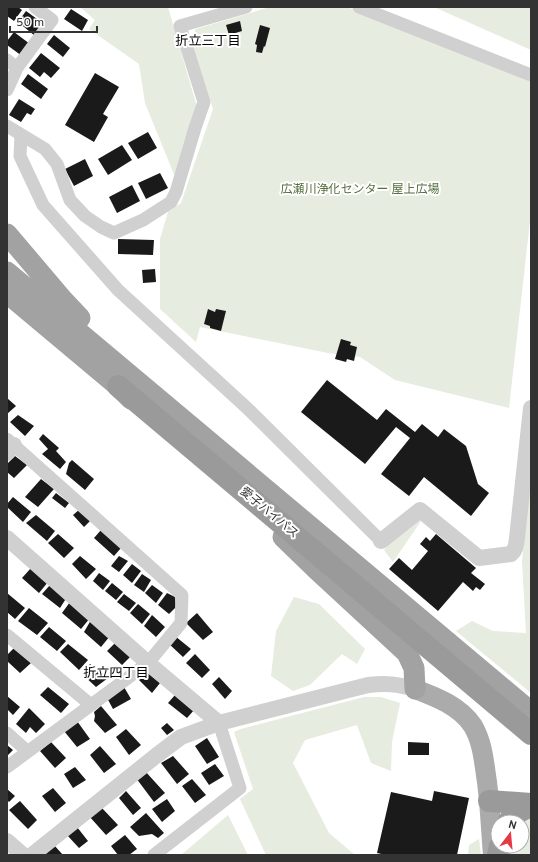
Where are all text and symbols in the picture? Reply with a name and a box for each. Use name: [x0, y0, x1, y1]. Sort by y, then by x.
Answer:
scale bar: [10, 8, 97, 34]
text: 50 m: [16, 15, 44, 31]
district label: 折立三丁目: [175, 34, 241, 50]
park label: 広瀬川浄化センター 屋上広場: [281, 182, 439, 198]
street label: 愛子バイパス: [236, 484, 302, 542]
district label: 折立四丁目: [83, 666, 149, 682]
north arrow: [490, 814, 530, 854]
text: N: [507, 818, 518, 833]

